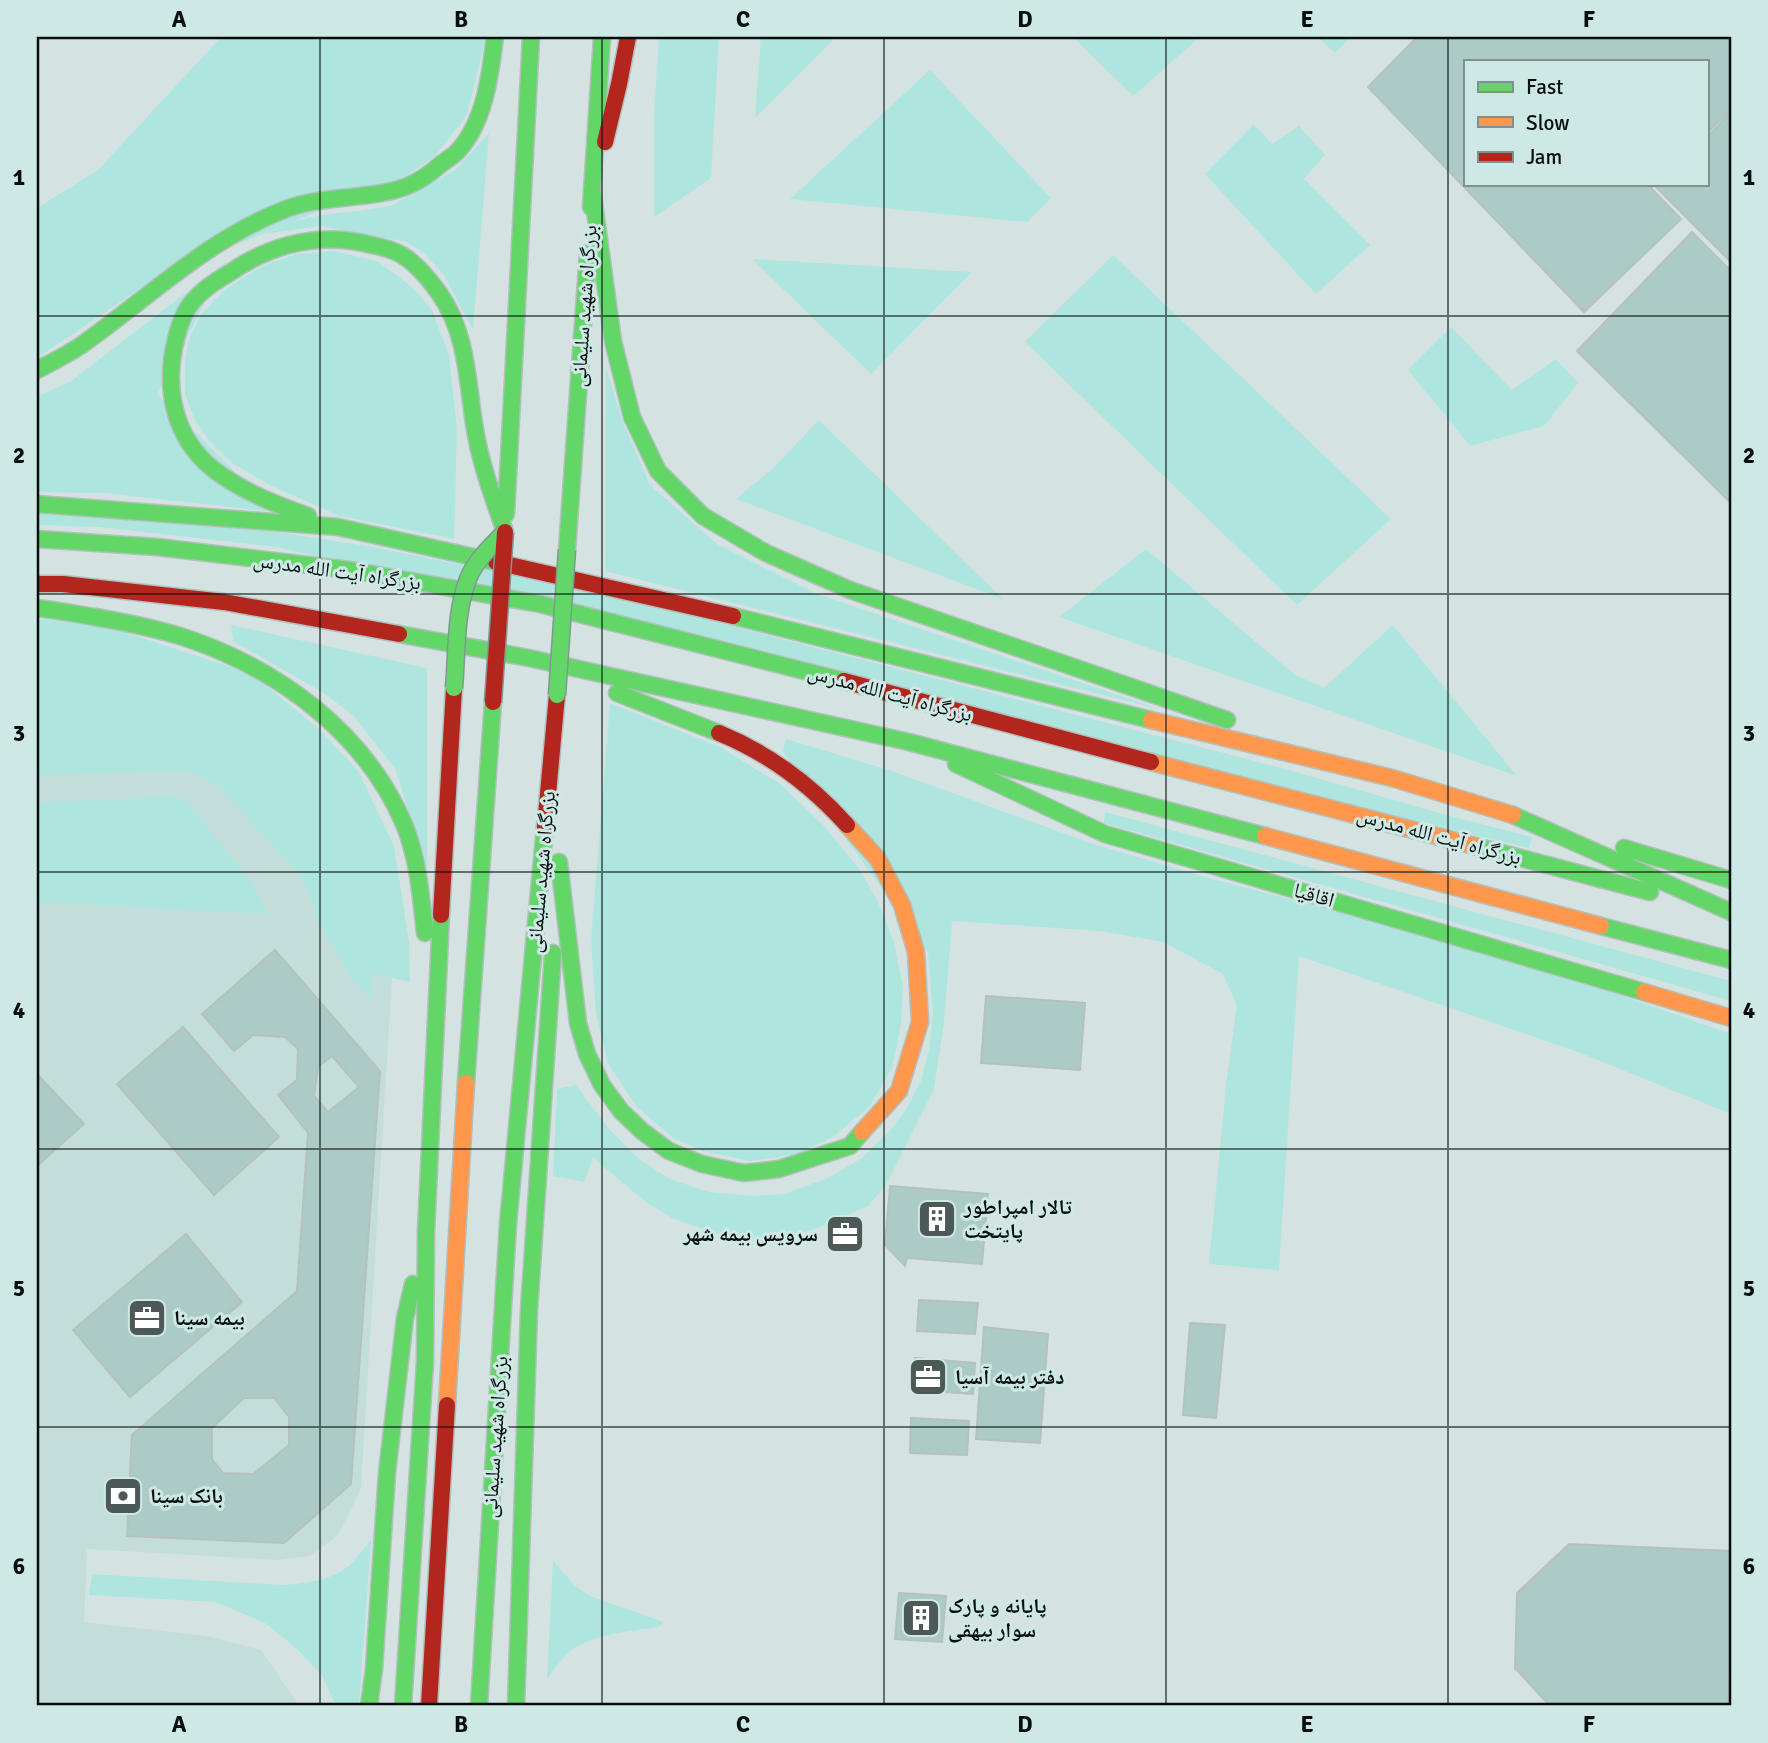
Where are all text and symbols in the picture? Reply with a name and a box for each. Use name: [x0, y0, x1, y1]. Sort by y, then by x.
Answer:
text: A: [172, 5, 187, 34]
text: B: [454, 5, 468, 34]
text: C: [736, 5, 750, 34]
text: D: [1017, 5, 1033, 34]
text: E: [1300, 5, 1314, 34]
text: F: [1583, 5, 1595, 34]
legend: [1464, 60, 1708, 186]
text: Fast: [1526, 74, 1563, 100]
text: Slow: [1526, 110, 1570, 136]
text: Jam: [1526, 144, 1562, 170]
text: 1: [13, 163, 25, 192]
text: 1: [1743, 163, 1755, 192]
street label: بزرگراه شهید سلیمانی: [565, 224, 603, 388]
text: 2: [13, 441, 25, 470]
text: 2: [1743, 441, 1755, 470]
street label: بزرگراه آیت الله مدرس: [251, 546, 423, 596]
street label: بزرگراه آیت الله مدرس: [805, 659, 975, 727]
text: 3: [13, 719, 25, 748]
text: 3: [1743, 719, 1755, 748]
street label: بزرگراه شهید سلیمانی: [521, 790, 561, 954]
street label: بزرگراه آیت الله مدرس: [1354, 802, 1524, 870]
street label: اقاقیا: [1291, 877, 1337, 913]
text: 4: [13, 996, 25, 1025]
text: 4: [1743, 996, 1755, 1025]
place label: تالار امپراطور پایتخت: [963, 1194, 1072, 1244]
building icon: تالار امپراطور پایتخت: [916, 1198, 958, 1240]
office icon: سرویس بیمه شهر: [824, 1213, 866, 1255]
place label: سرویس بیمه شهر: [682, 1221, 818, 1247]
text: 5: [13, 1274, 25, 1303]
text: 5: [1743, 1274, 1755, 1303]
office icon: بیمه سینا: [126, 1297, 168, 1339]
place label: بیمه سینا: [174, 1305, 245, 1331]
street label: بزرگراه شهید سلیمانی: [476, 1355, 514, 1519]
office icon: دفتر بیمه آسیا: [907, 1356, 949, 1398]
place label: دفتر بیمه آسیا: [955, 1364, 1064, 1390]
bank icon: بانک سینا: [102, 1475, 144, 1517]
place label: بانک سینا: [150, 1483, 223, 1509]
text: 6: [13, 1552, 25, 1581]
text: 6: [1743, 1552, 1755, 1581]
place label: پایانه و پارک سوار بیهقی: [948, 1593, 1046, 1643]
building icon: پایانه و پارک سوار بیهقی: [900, 1597, 942, 1639]
text: A: [172, 1710, 187, 1739]
text: B: [454, 1710, 468, 1739]
text: C: [736, 1710, 750, 1739]
text: D: [1017, 1710, 1033, 1739]
text: E: [1300, 1710, 1314, 1739]
text: F: [1583, 1710, 1595, 1739]

